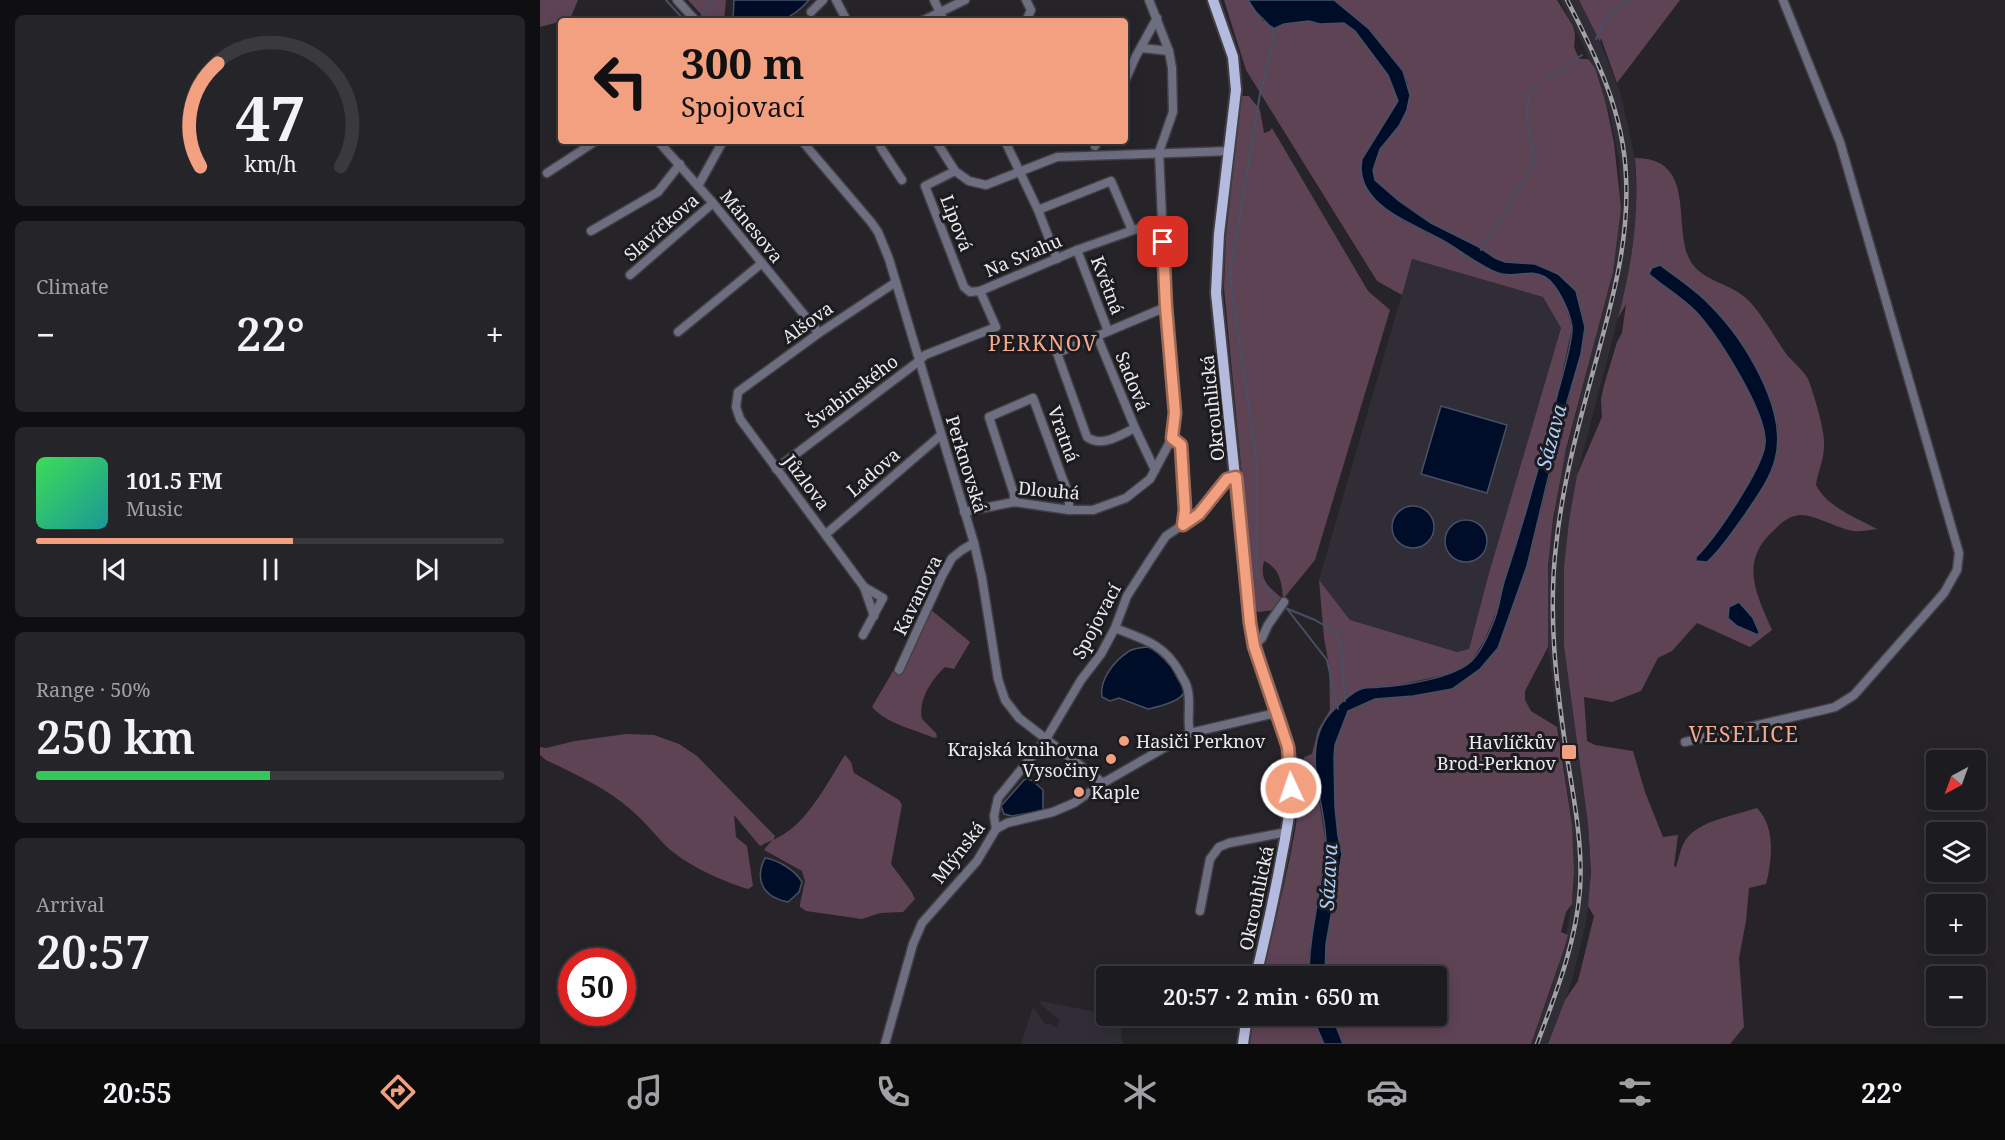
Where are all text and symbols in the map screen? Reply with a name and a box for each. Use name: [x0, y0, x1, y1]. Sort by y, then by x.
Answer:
text: 300 m: [681, 34, 805, 91]
icon: left: [582, 42, 660, 120]
text: 47: [235, 75, 305, 160]
text: Spojovací: [681, 88, 804, 125]
text: km/h: [244, 150, 297, 179]
street label: Mánesova: [715, 185, 789, 267]
street label: Slavíčkova: [619, 188, 703, 266]
street label: Lipová: [935, 191, 979, 255]
pin: [1137, 216, 1188, 267]
icon: arrive: [1146, 225, 1179, 258]
street label: Na Svahu: [981, 228, 1066, 282]
street label: Květná: [1086, 252, 1130, 318]
text: Climate: [36, 273, 109, 300]
street label: Alšova: [777, 296, 837, 348]
text: 22°: [236, 303, 305, 364]
text: −: [36, 312, 55, 357]
text: +: [486, 312, 504, 357]
district label: PERKNOV: [988, 329, 1098, 357]
street label: Sadová: [1110, 348, 1156, 414]
street label: Švabinského: [801, 349, 903, 433]
street label: Okrouhlická: [1195, 354, 1229, 462]
water label: Sázava: [1529, 401, 1573, 473]
street label: Vratná: [1043, 402, 1085, 466]
street label: Perknovská: [941, 412, 993, 516]
street label: Ladova: [841, 442, 905, 502]
street label: Jůzlova: [778, 449, 836, 515]
text: 101.5 FM: [126, 465, 223, 495]
street label: Dlouhá: [1017, 475, 1081, 505]
text: Music: [126, 495, 183, 522]
street label: Kavanova: [887, 551, 947, 639]
icon: previous: [98, 553, 131, 586]
icon: pause: [254, 553, 287, 586]
icon: next: [410, 553, 443, 586]
street label: Spojovací: [1066, 579, 1126, 663]
text: Range · 50%: [36, 676, 150, 703]
text: 250 km: [36, 706, 195, 767]
district label: VESELICE: [1689, 720, 1799, 748]
place label: Hasiči Perknov: [1136, 729, 1266, 753]
place label: Havlíčkův Brod-Perknov: [1437, 730, 1557, 775]
marker: Hasiči Perknov: [1117, 734, 1131, 748]
place label: Krajská knihovna Vysočiny: [947, 737, 1100, 782]
marker: Havlíčkův Brod-Perknov: [1560, 743, 1578, 761]
north arrow: [1926, 750, 1986, 810]
map controls: [1926, 750, 1986, 1026]
marker: Krajská knihovna Vysočiny: [1104, 752, 1118, 766]
position arrow: [1259, 756, 1323, 820]
place label: Kaple: [1091, 780, 1140, 804]
marker: Kaple: [1072, 785, 1086, 799]
street label: Mlýnská: [926, 816, 990, 888]
button: layers: [1926, 822, 1986, 882]
street label: Okrouhlická: [1233, 843, 1279, 953]
water label: Sázava: [1313, 843, 1343, 911]
text: Arrival: [36, 891, 104, 918]
button: +: [1926, 894, 1986, 954]
text: 20:57: [36, 921, 151, 982]
speed limit sign: 50: [558, 948, 636, 1026]
button: −: [1926, 966, 1986, 1026]
text: 20:57 · 2 min · 650 m: [1163, 981, 1380, 1011]
icon: directions: [377, 1071, 419, 1113]
icon: music: [624, 1071, 666, 1113]
icon: phone: [872, 1071, 914, 1113]
icon: climate: [1119, 1071, 1161, 1113]
icon: car: [1366, 1071, 1408, 1113]
icon: filters: [1614, 1071, 1656, 1113]
text: 20:55: [103, 1074, 172, 1111]
text: 22°: [1861, 1074, 1902, 1111]

